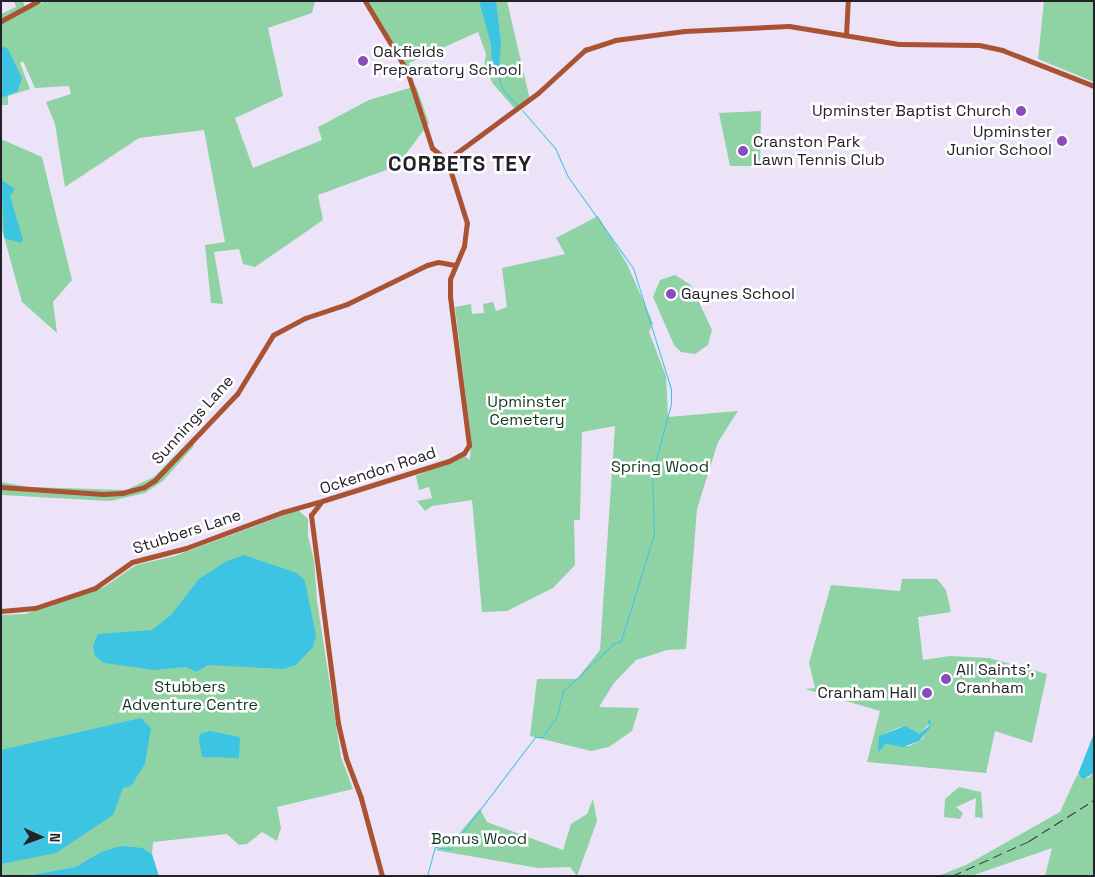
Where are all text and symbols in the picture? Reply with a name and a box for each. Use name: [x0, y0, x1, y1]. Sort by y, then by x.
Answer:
place label: Oakfields Preparatory School: [373, 42, 522, 80]
marker: Oakfields Preparatory School: [357, 55, 369, 67]
place label: Upminster Baptist Church: [812, 101, 1011, 121]
marker: Upminster Baptist Church: [1015, 105, 1027, 117]
place label: Upminster Junior School: [946, 122, 1052, 160]
place label: Cranston Park Lawn Tennis Club: [753, 132, 885, 170]
marker: Upminster Junior School: [1056, 135, 1068, 147]
marker: Cranston Park Lawn Tennis Club: [737, 145, 749, 157]
district label: CORBETS TEY: [386, 151, 534, 177]
place label: Gaynes School: [681, 284, 795, 304]
marker: Gaynes School: [665, 288, 677, 300]
street label: Sunnings Lane: [148, 372, 238, 468]
park label: Upminster Cemetery: [487, 392, 567, 430]
street label: Ockendon Road: [317, 443, 439, 499]
park label: Spring Wood: [611, 457, 709, 477]
street label: Stubbers Lane: [130, 505, 244, 559]
place label: All Saints', Cranham: [956, 660, 1034, 698]
marker: All Saints', Cranham: [940, 673, 952, 685]
park label: Stubbers Adventure Centre: [122, 677, 258, 715]
place label: Cranham Hall: [818, 683, 917, 703]
marker: Cranham Hall: [921, 687, 933, 699]
north arrow: [15, 812, 65, 862]
park label: Bonus Wood: [431, 829, 527, 849]
text: N: [46, 833, 64, 843]

